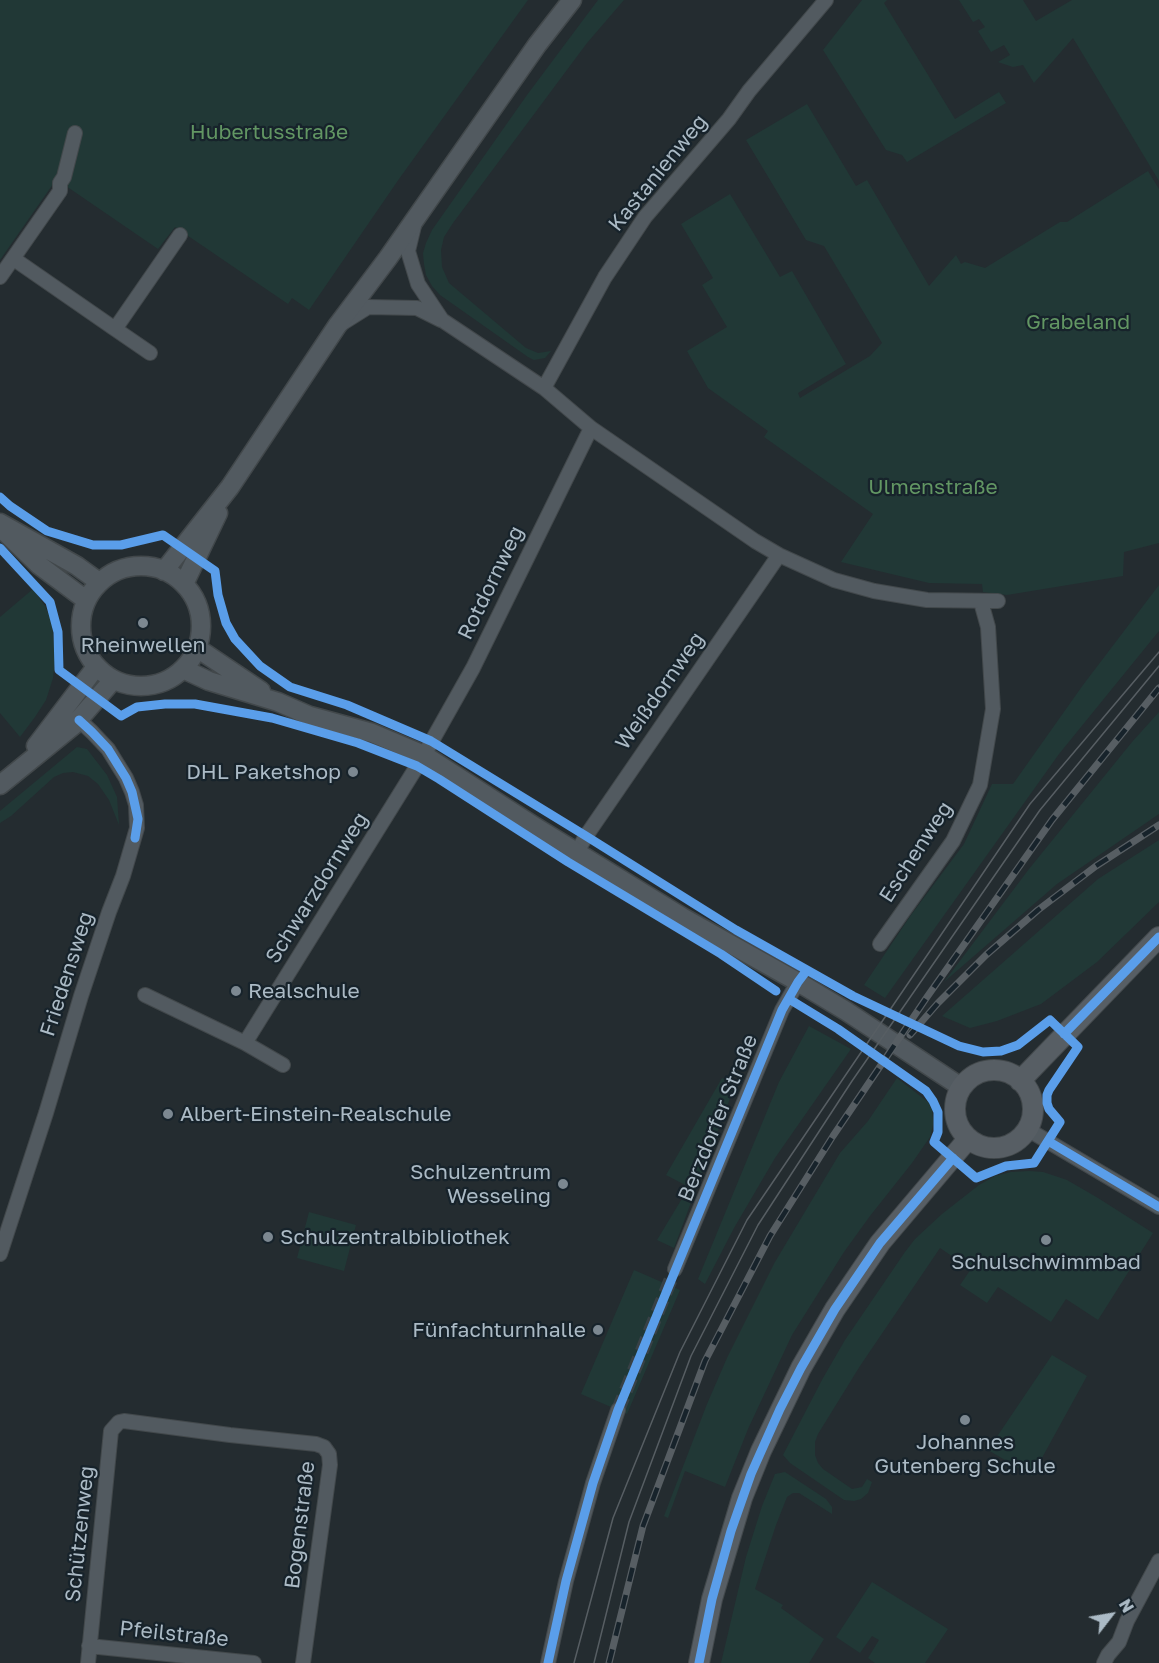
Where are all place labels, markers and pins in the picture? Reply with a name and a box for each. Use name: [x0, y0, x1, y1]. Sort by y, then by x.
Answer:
marker: Rheinwellen: [136, 616, 150, 630]
place label: Rheinwellen: [80, 632, 206, 658]
place label: DHL Paketshop: [186, 759, 341, 785]
marker: DHL Paketshop: [346, 765, 360, 779]
place label: Realschule: [248, 978, 360, 1004]
marker: Realschule: [229, 984, 243, 998]
place label: Albert-Einstein-Realschule: [180, 1101, 451, 1127]
marker: Albert-Einstein-Realschule: [161, 1107, 175, 1121]
place label: Schulzentrum Wesseling: [410, 1159, 551, 1209]
marker: Schulzentrum Wesseling: [556, 1177, 570, 1191]
place label: Schulzentralbibliothek: [280, 1224, 510, 1250]
marker: Schulzentralbibliothek: [261, 1230, 275, 1244]
marker: Schulschwimmbad: [1039, 1233, 1053, 1247]
place label: Schulschwimmbad: [951, 1249, 1141, 1275]
place label: Fünfachturnhalle: [412, 1317, 586, 1343]
marker: Fünfachturnhalle: [591, 1323, 605, 1337]
marker: Johannes Gutenberg Schule: [958, 1413, 972, 1427]
place label: Johannes Gutenberg Schule: [874, 1429, 1056, 1479]

